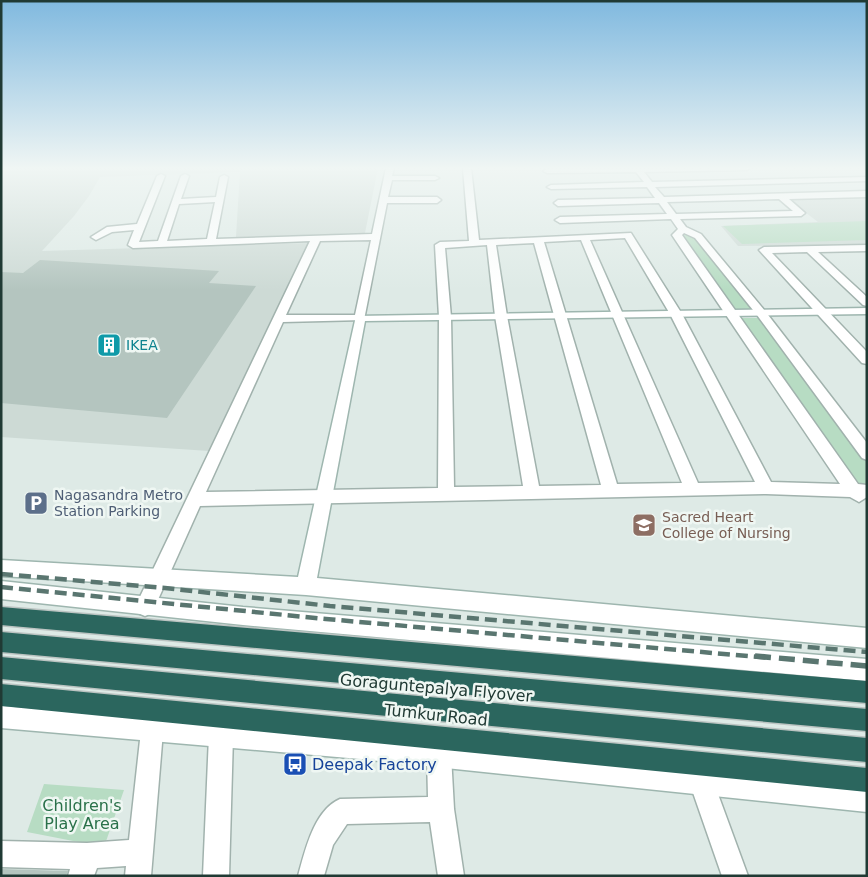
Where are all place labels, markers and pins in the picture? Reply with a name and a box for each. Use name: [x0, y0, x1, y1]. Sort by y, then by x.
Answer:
building icon: IKEA: [96, 332, 122, 358]
place label: IKEA: [126, 337, 158, 353]
place label: Nagasandra Metro Station Parking: [54, 487, 183, 519]
parking icon: Nagasandra Metro Station Parking: [23, 490, 49, 516]
place label: Sacred Heart College of Nursing: [662, 509, 791, 541]
school or university icon: Sacred Heart College of Nursing: [631, 512, 657, 538]
bus stop icon: Deepak Factory: [282, 751, 308, 777]
place label: Deepak Factory: [312, 755, 437, 774]

